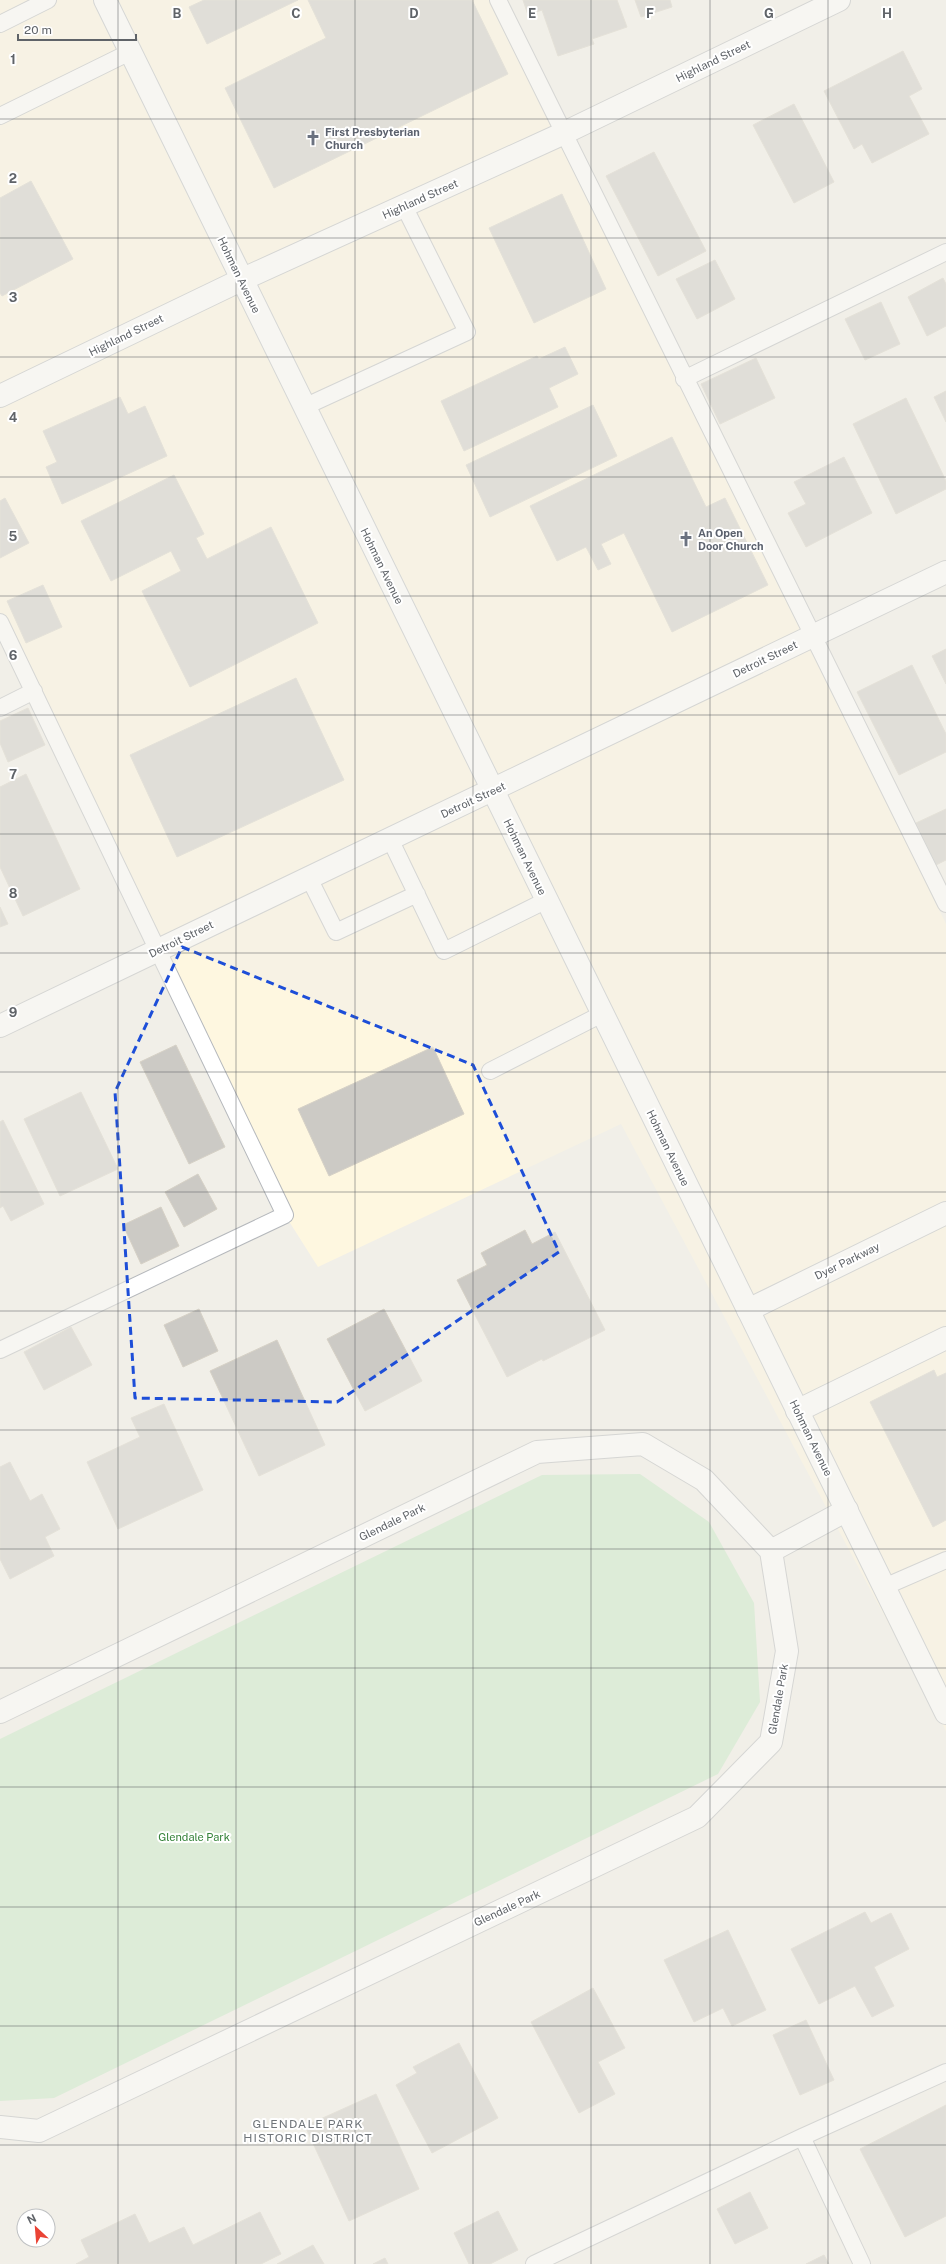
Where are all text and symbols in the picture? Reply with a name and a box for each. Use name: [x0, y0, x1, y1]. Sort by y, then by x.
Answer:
text: B: [173, 6, 182, 21]
text: C: [291, 6, 301, 21]
text: D: [409, 6, 419, 21]
text: E: [528, 6, 536, 21]
text: F: [646, 6, 654, 21]
text: G: [764, 6, 774, 21]
text: H: [882, 6, 892, 21]
scale bar: [18, 16, 136, 42]
text: 20 m: [24, 23, 52, 37]
street label: Highland Street: [674, 38, 752, 84]
text: 1: [10, 52, 16, 67]
place label: First Presbyterian Church: [325, 126, 420, 151]
church icon: First Presbyterian Church: [304, 129, 322, 147]
text: 2: [9, 171, 17, 186]
street label: Highland Street: [380, 177, 460, 221]
street label: Hohman Avenue: [215, 235, 263, 315]
text: 3: [9, 290, 18, 305]
street label: Highland Street: [87, 312, 165, 358]
text: 4: [9, 410, 18, 425]
street label: Hohman Avenue: [358, 526, 406, 606]
place label: An Open Door Church: [698, 527, 764, 552]
text: 5: [9, 529, 18, 544]
church icon: An Open Door Church: [677, 530, 695, 548]
street label: Detroit Street: [731, 638, 799, 680]
text: 6: [9, 648, 18, 663]
text: 7: [9, 767, 17, 782]
street label: Detroit Street: [439, 780, 507, 820]
street label: Hohman Avenue: [501, 817, 549, 897]
text: 8: [9, 886, 18, 901]
street label: Detroit Street: [147, 918, 215, 960]
text: 9: [9, 1005, 17, 1020]
street label: Hohman Avenue: [644, 1108, 692, 1188]
street label: Dyer Parkway: [813, 1240, 881, 1282]
street label: Hohman Avenue: [787, 1398, 835, 1478]
street label: Glendale Park: [357, 1501, 427, 1543]
street label: Glendale Park: [766, 1663, 790, 1735]
park label: Glendale Park: [158, 1831, 230, 1843]
street label: Glendale Park: [472, 1887, 542, 1929]
district label: GLENDALE PARK HISTORIC DISTRICT: [243, 2117, 373, 2145]
north arrow: [16, 2208, 56, 2248]
text: N: [25, 2212, 38, 2226]

